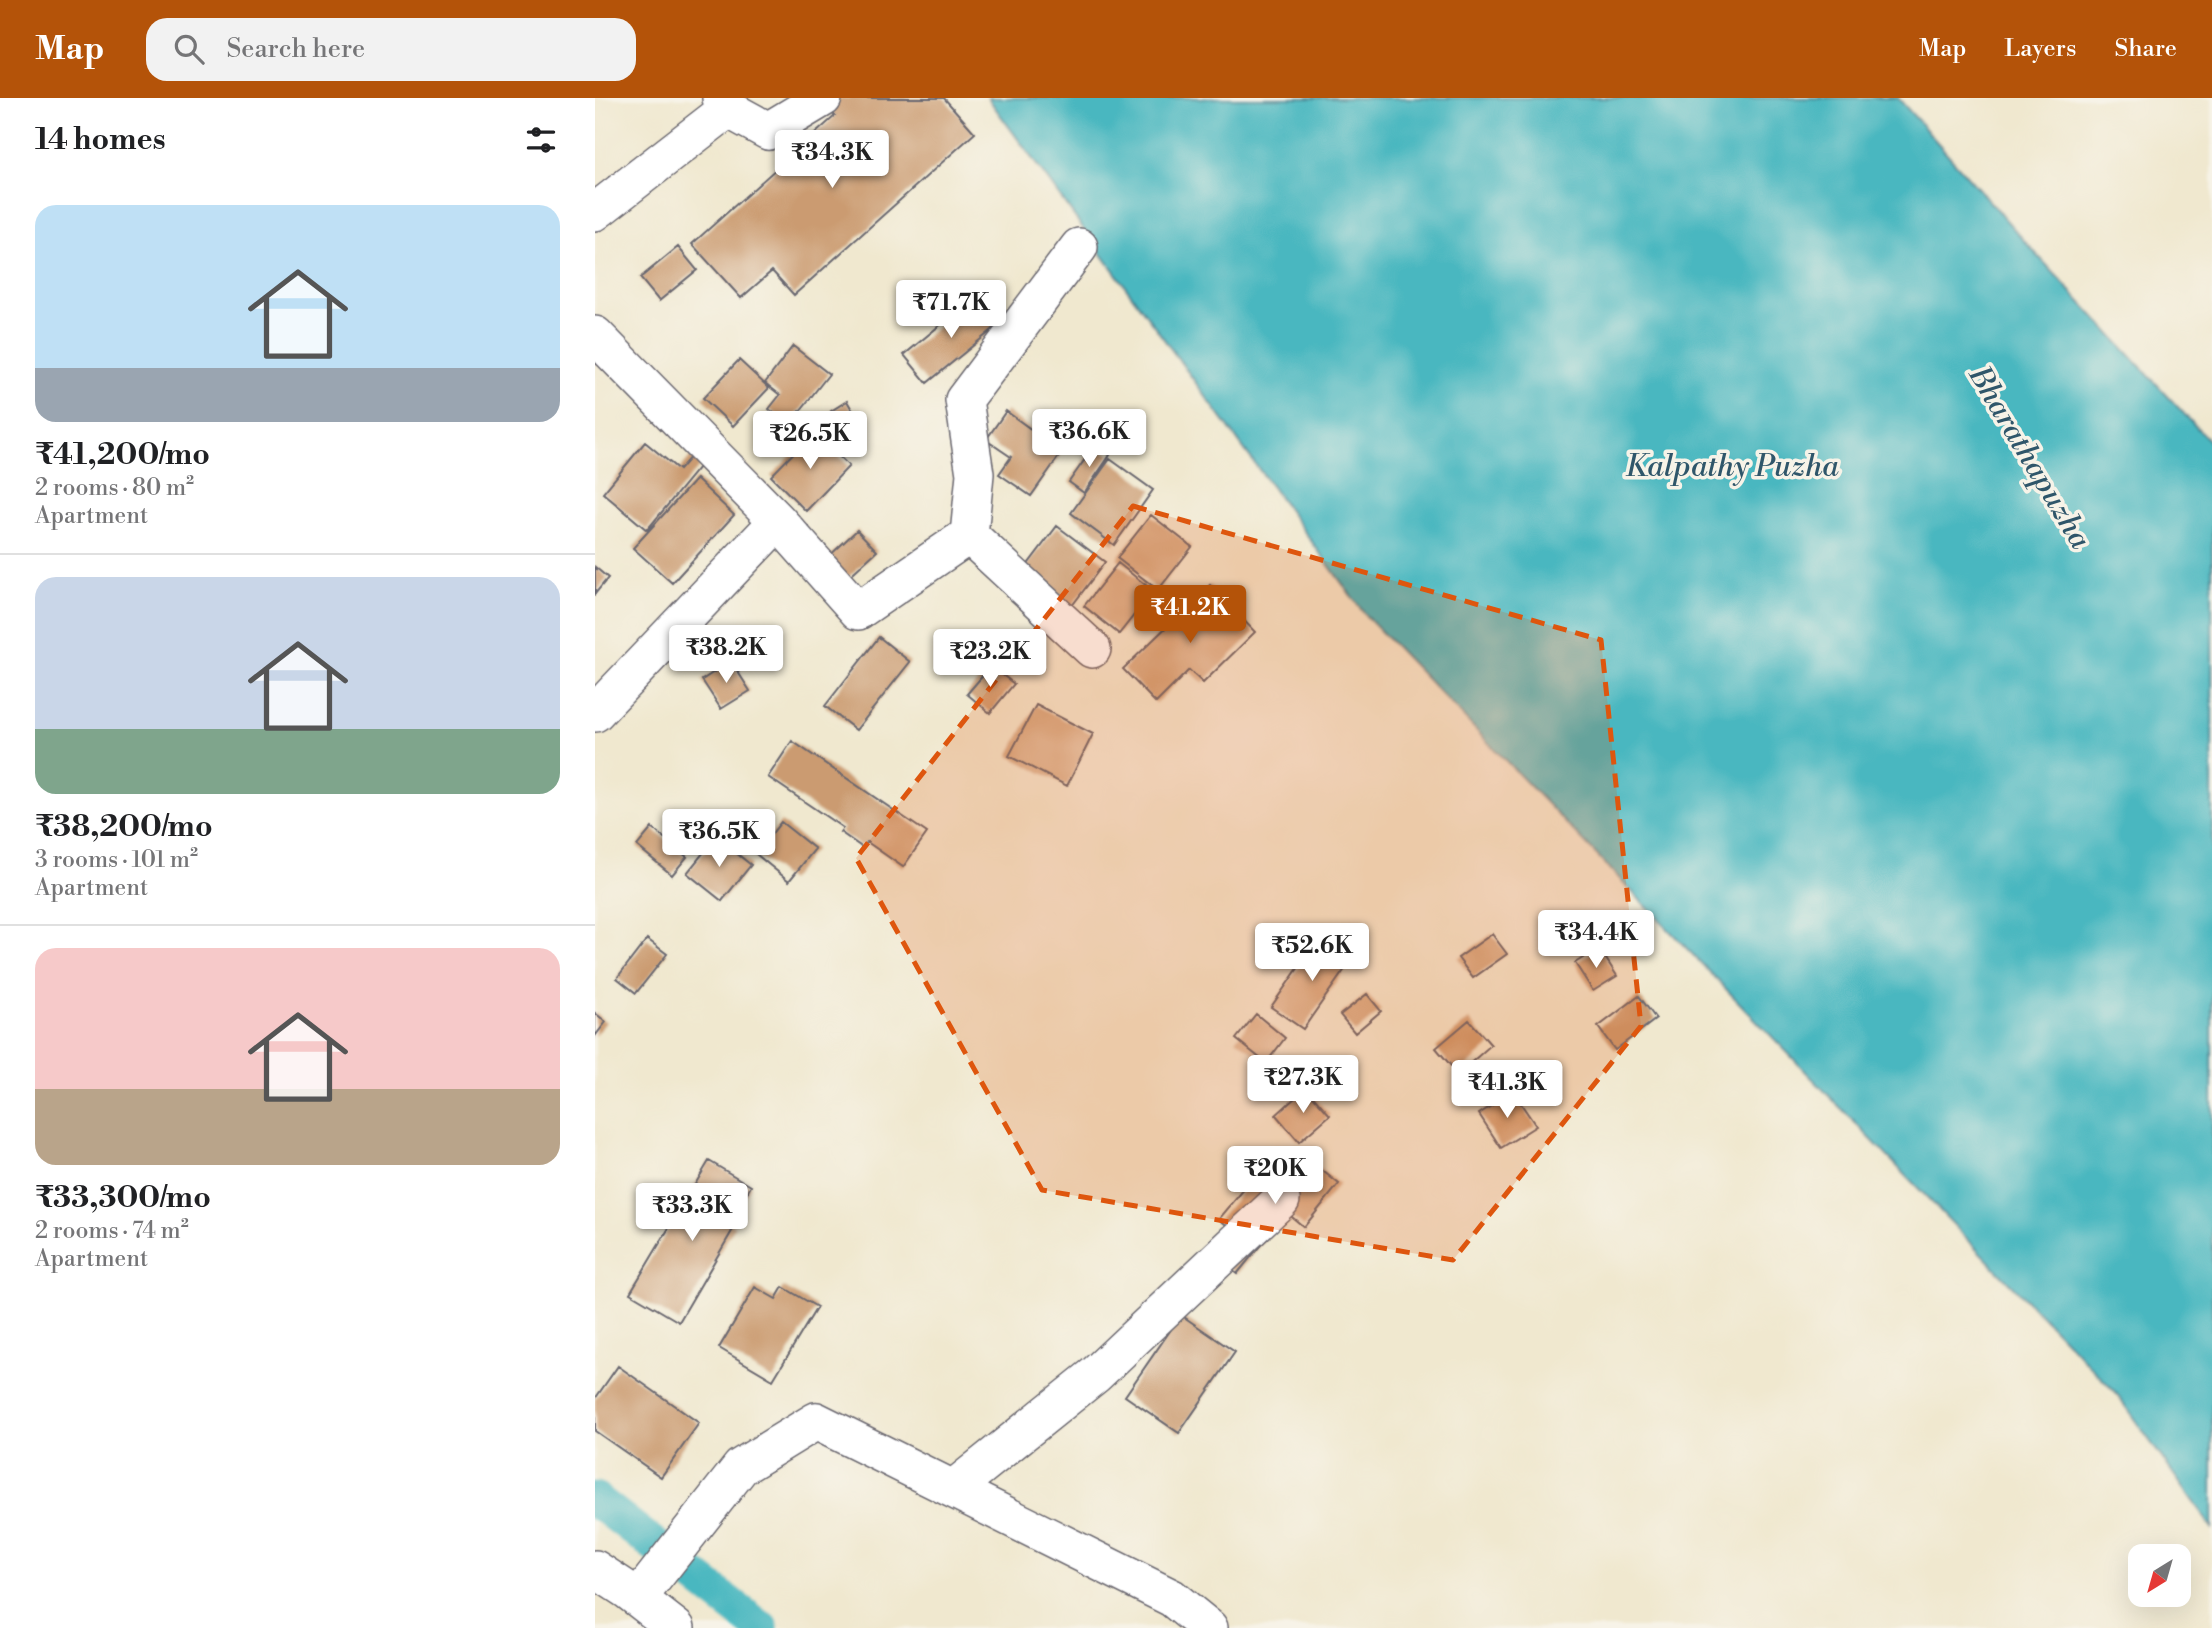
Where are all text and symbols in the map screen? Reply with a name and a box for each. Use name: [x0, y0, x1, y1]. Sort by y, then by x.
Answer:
search box: [146, 18, 636, 81]
text: Map: [35, 29, 104, 70]
icon: search: [170, 30, 208, 68]
text: Search here: [226, 33, 365, 65]
text: Map: [1919, 34, 1966, 64]
text: Layers: [2004, 34, 2076, 64]
text: Share: [2114, 34, 2177, 64]
text: 14 homes: [35, 121, 166, 159]
icon: filters: [522, 121, 560, 159]
pin: ₹34.3K: [775, 130, 889, 190]
text: ₹34.3K: [791, 139, 873, 167]
icon: home: [235, 251, 361, 377]
pin: ₹71.7K: [894, 280, 1008, 340]
text: ₹71.7K: [912, 289, 990, 317]
water label: Bharathapuzha: [1959, 358, 2099, 556]
pin: ₹36.6K: [1032, 410, 1146, 469]
pin: ₹26.5K: [753, 412, 867, 471]
text: ₹36.6K: [1048, 418, 1130, 446]
text: ₹26.5K: [769, 420, 851, 448]
text: ₹41,200/mo: [35, 436, 210, 474]
water label: Kalpathy Puzha: [1625, 448, 1839, 486]
text: 2 rooms · 80 m²: [35, 474, 194, 502]
text: Apartment: [35, 502, 148, 530]
pin: ₹41.2K: [1133, 586, 1247, 645]
text: ₹41.2K: [1150, 594, 1230, 622]
icon: home: [235, 623, 361, 749]
pin: ₹38.2K: [669, 626, 783, 685]
pin: ₹23.2K: [933, 630, 1047, 689]
text: ₹38.2K: [685, 634, 767, 662]
text: ₹23.2K: [949, 638, 1031, 666]
text: ₹38,200/mo: [35, 808, 213, 846]
pin: ₹36.5K: [662, 810, 776, 869]
text: ₹36.5K: [678, 818, 760, 846]
text: 3 rooms · 101 m²: [35, 846, 198, 874]
text: Apartment: [35, 874, 148, 902]
pin: ₹34.4K: [1539, 910, 1653, 970]
text: ₹34.4K: [1554, 919, 1638, 947]
pin: ₹52.6K: [1255, 924, 1369, 983]
text: ₹52.6K: [1271, 932, 1353, 960]
icon: home: [235, 994, 361, 1120]
pin: ₹27.3K: [1246, 1056, 1360, 1115]
pin: ₹41.3K: [1450, 1060, 1564, 1120]
text: ₹27.3K: [1263, 1064, 1343, 1092]
text: ₹41.3K: [1467, 1069, 1547, 1097]
pin: ₹20K: [1234, 1146, 1316, 1206]
text: ₹20K: [1243, 1155, 1307, 1183]
text: ₹33,300/mo: [35, 1179, 211, 1217]
pin: ₹33.3K: [635, 1184, 749, 1243]
text: ₹33.3K: [652, 1192, 732, 1220]
text: 2 rooms · 74 m²: [35, 1217, 189, 1245]
text: Apartment: [35, 1245, 148, 1273]
north arrow: [2128, 1544, 2191, 1606]
map controls: [2128, 1544, 2191, 1607]

